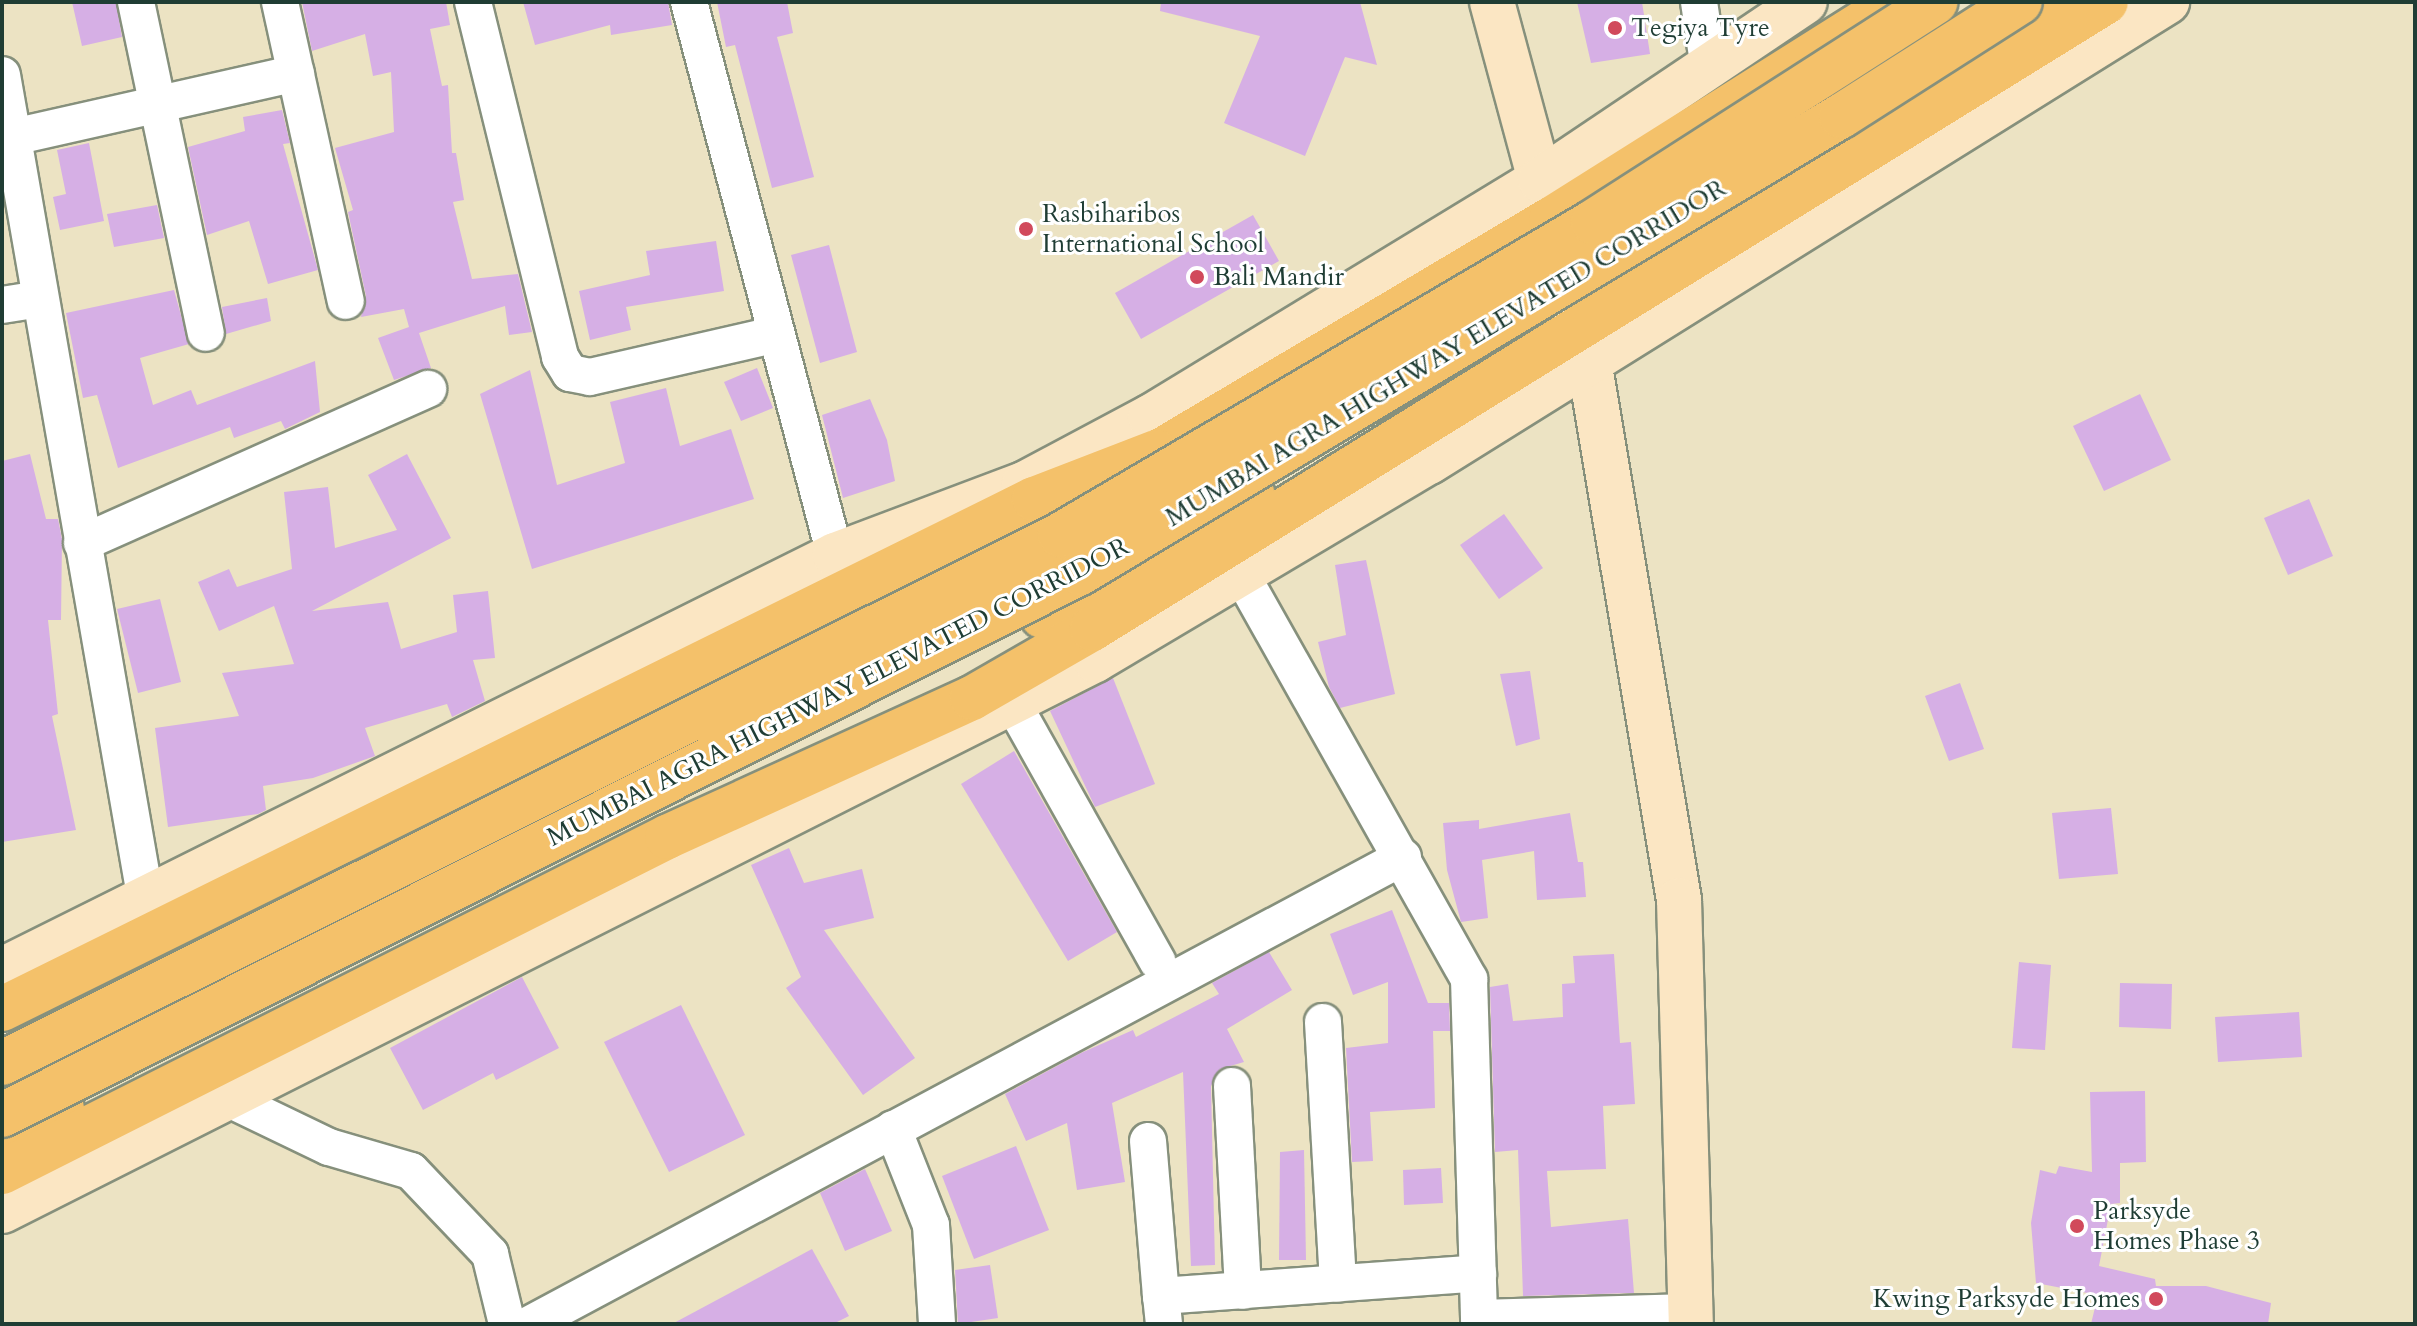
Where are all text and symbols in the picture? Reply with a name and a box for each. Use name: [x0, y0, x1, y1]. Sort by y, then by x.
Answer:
place label: Tegiya Tyre: [1631, 12, 1770, 44]
marker: Tegiya Tyre: [1606, 19, 1624, 37]
street label: MUMBAI AGRA HIGHWAY ELEVATED CORRIDOR: [1160, 173, 1732, 533]
place label: Rasbiharibos International School: [1042, 198, 1264, 260]
marker: Rasbiharibos International School: [1017, 220, 1035, 238]
place label: Bali Mandir: [1213, 261, 1344, 293]
marker: Bali Mandir: [1188, 268, 1206, 286]
street label: MUMBAI AGRA HIGHWAY ELEVATED CORRIDOR: [542, 531, 1134, 853]
place label: Parksyde Homes Phase 3: [2093, 1195, 2260, 1256]
marker: Parksyde Homes Phase 3: [2068, 1217, 2086, 1235]
place label: Kwing Parksyde Homes: [1873, 1283, 2140, 1315]
marker: Kwing Parksyde Homes: [2147, 1290, 2165, 1308]

